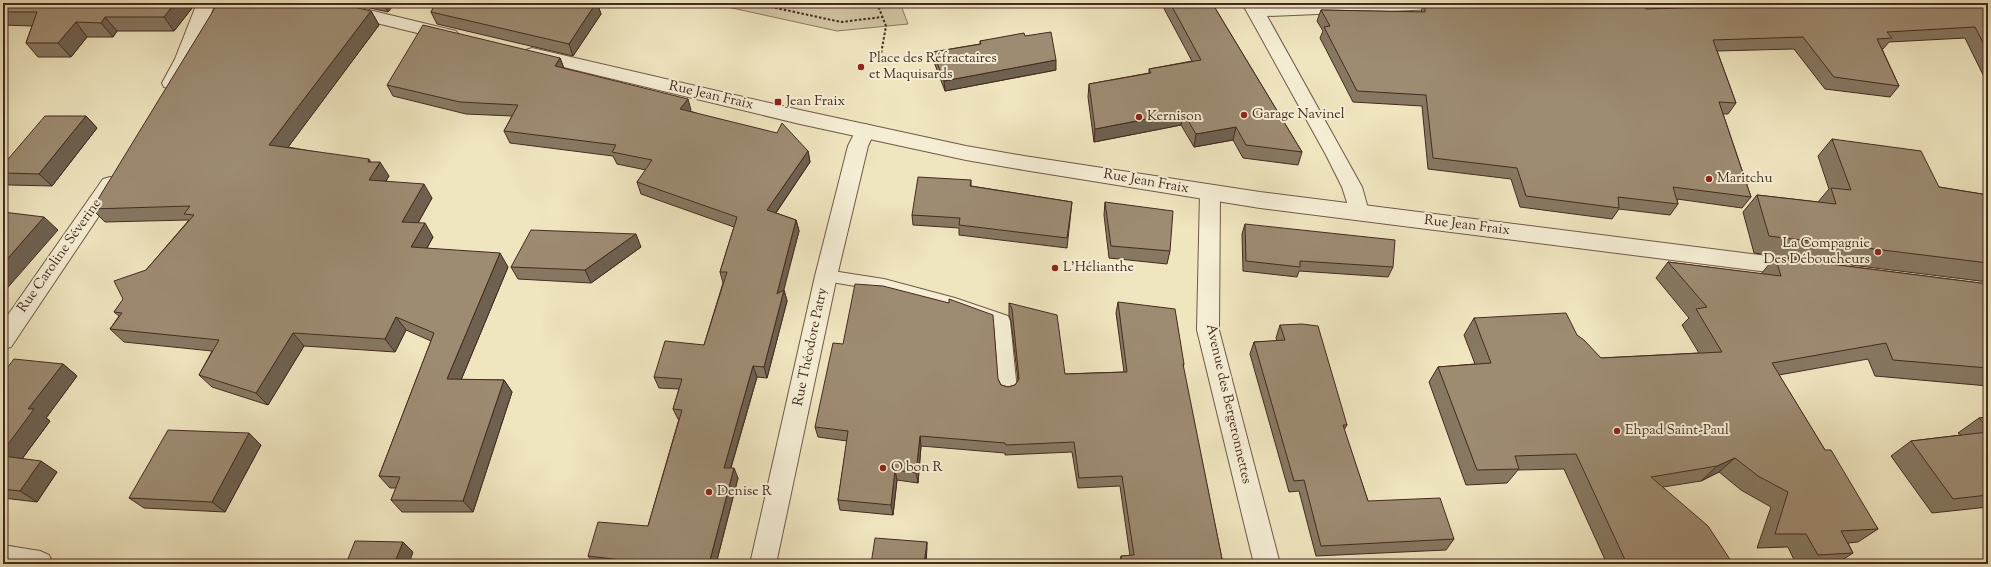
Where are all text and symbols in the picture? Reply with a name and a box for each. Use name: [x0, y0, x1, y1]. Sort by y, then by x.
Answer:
place label: Place des Réfractaires et Maquisards: [869, 49, 997, 85]
marker: Place des Réfractaires et Maquisards: [856, 62, 866, 72]
street label: Rue Jean Fraix: [667, 77, 756, 116]
place label: Jean Fraix: [785, 92, 846, 112]
marker: Jean Fraix: [773, 97, 783, 107]
place label: Garage Navinel: [1252, 105, 1345, 125]
place label: Kernison: [1147, 107, 1202, 127]
marker: Garage Navinel: [1239, 110, 1249, 120]
marker: Kernison: [1134, 112, 1144, 122]
street label: Rue Jean Fraix: [1102, 165, 1191, 199]
place label: Maritchu: [1717, 169, 1772, 189]
marker: Maritchu: [1704, 174, 1714, 184]
street label: Rue Caroline Séverine: [13, 195, 107, 317]
street label: Rue Jean Fraix: [1423, 211, 1511, 241]
place label: La Compagnie Des Déboucheurs: [1763, 234, 1870, 270]
marker: La Compagnie Des Déboucheurs: [1873, 247, 1883, 257]
place label: L'Hélianthe: [1063, 258, 1134, 278]
marker: L'Hélianthe: [1050, 263, 1060, 273]
street label: Rue Théodore Patry: [789, 286, 833, 408]
street label: Avenue des Bergeronnettes: [1200, 322, 1256, 486]
place label: Ehpad Saint-Paul: [1625, 421, 1729, 441]
marker: Ehpad Saint-Paul: [1612, 426, 1622, 436]
place label: O bon R: [891, 458, 943, 478]
marker: O bon R: [878, 463, 888, 473]
place label: Denise R: [717, 482, 772, 502]
marker: Denise R: [704, 487, 714, 497]

